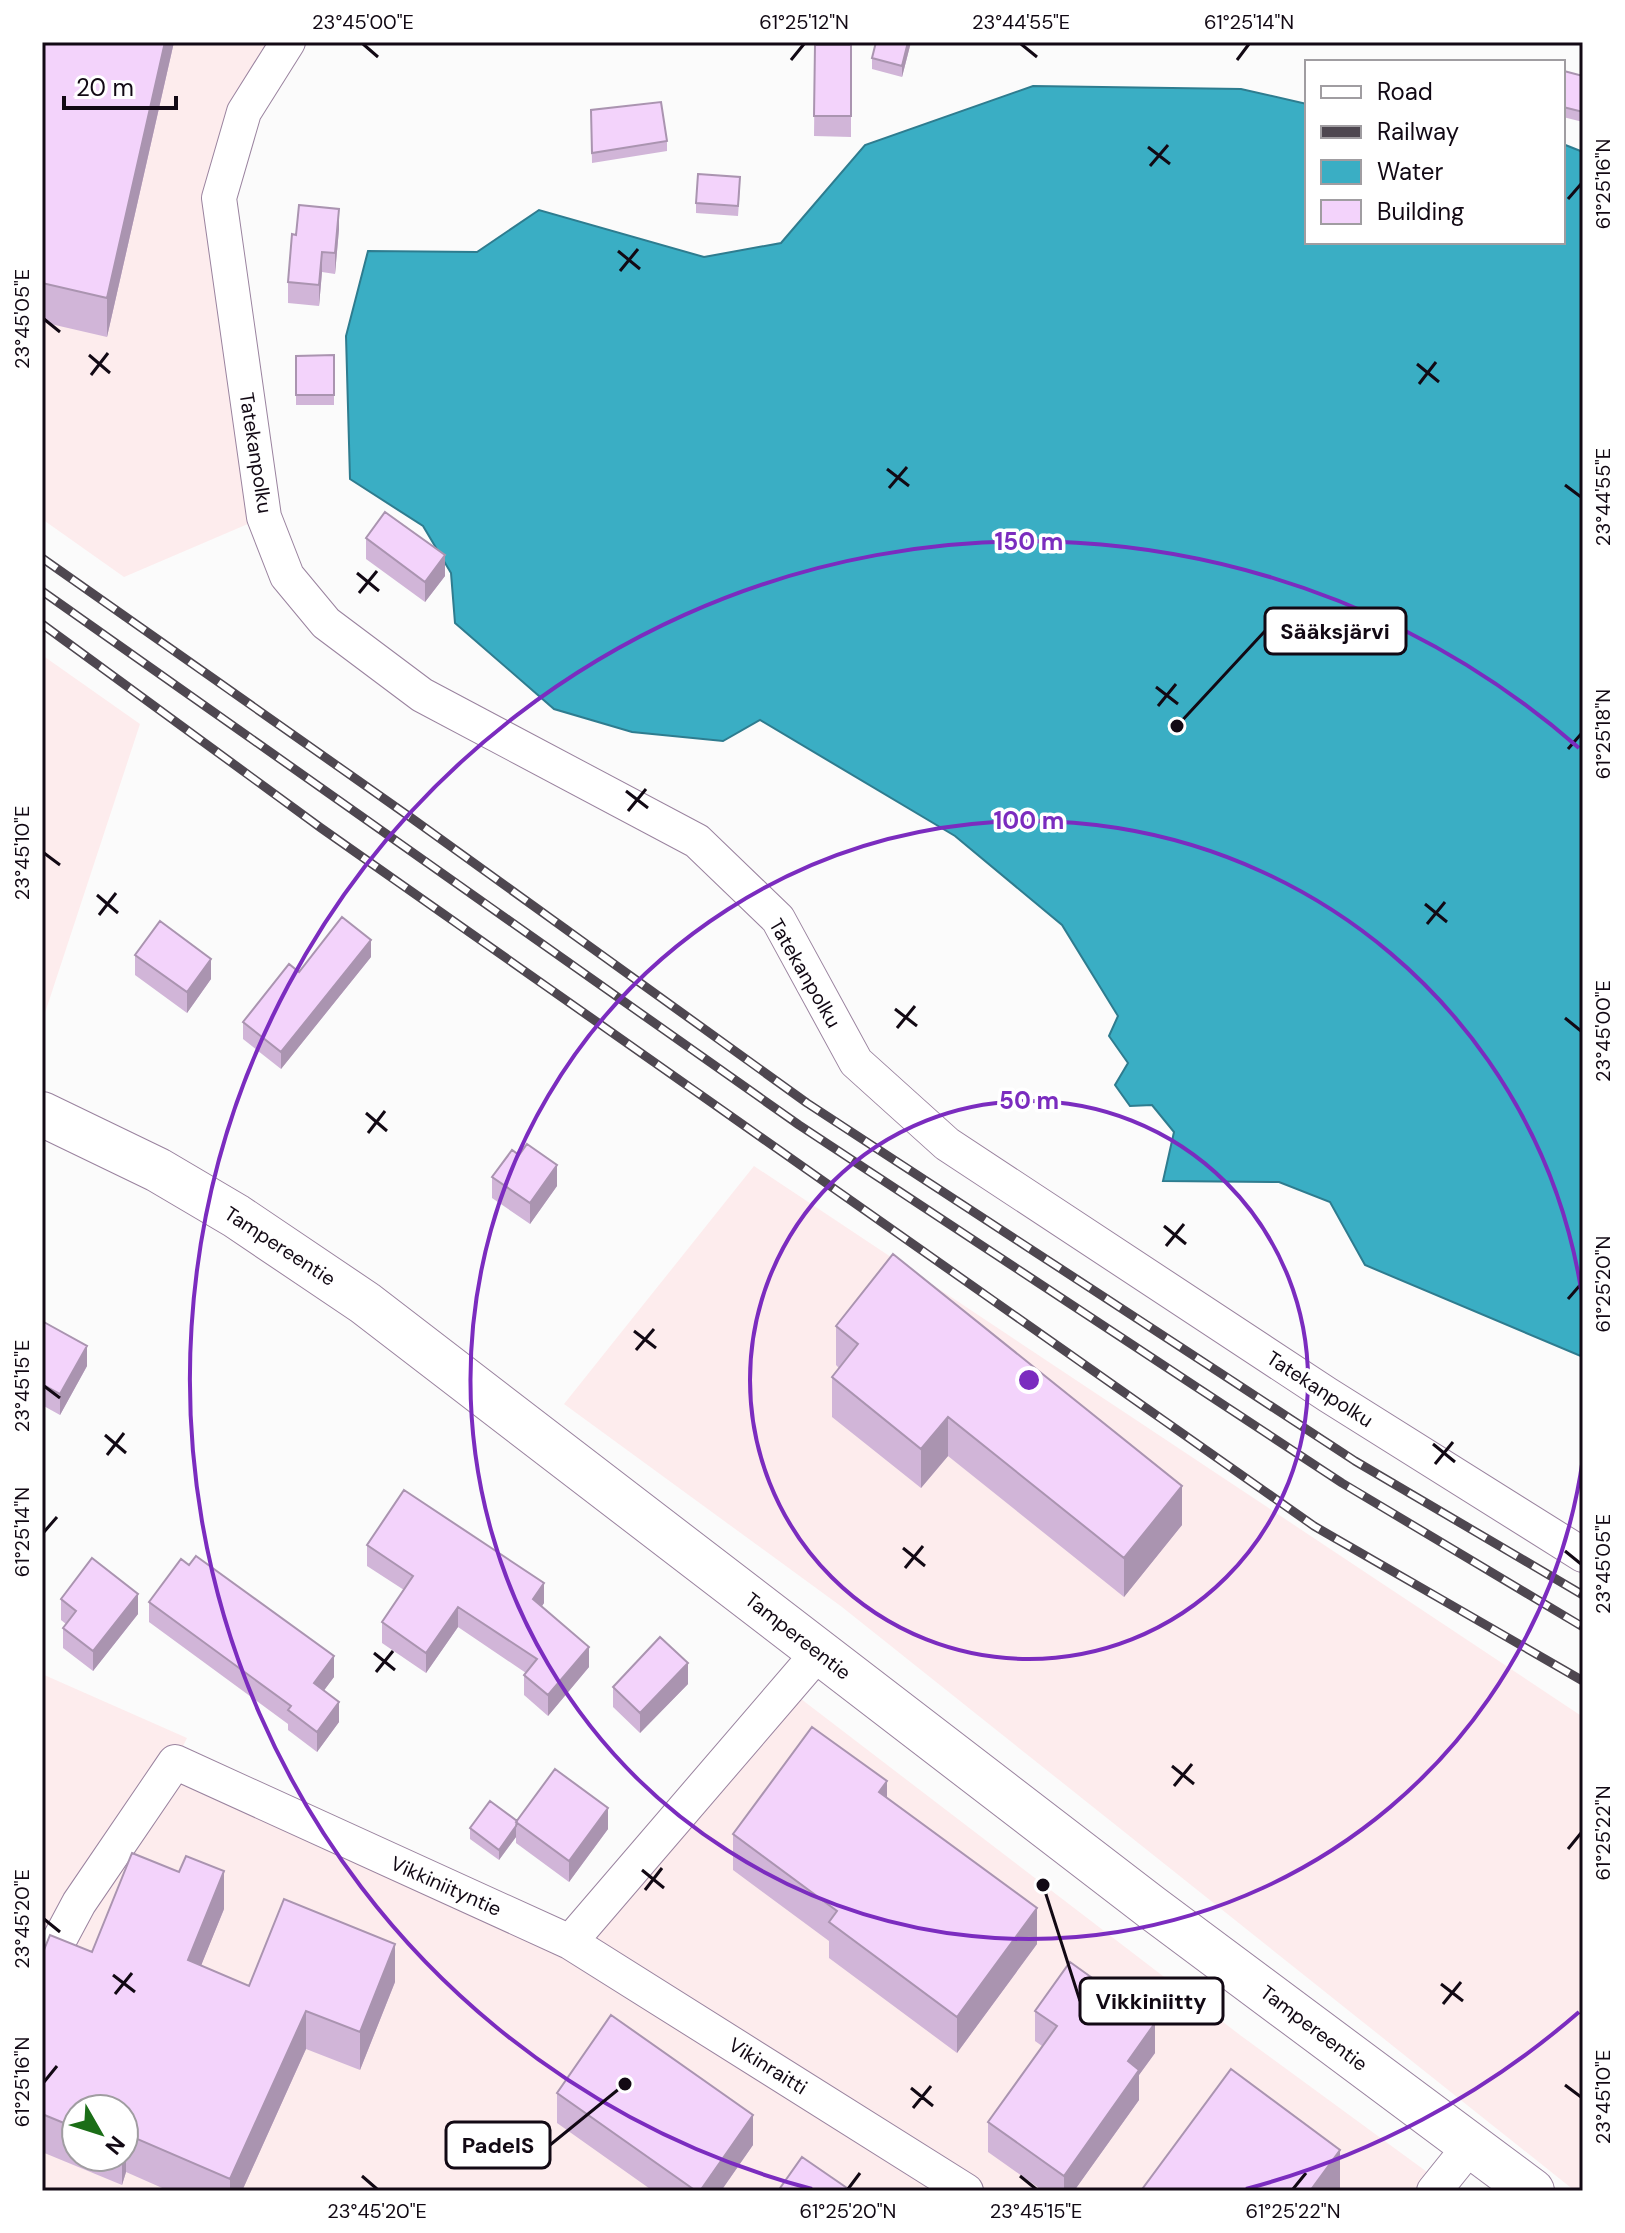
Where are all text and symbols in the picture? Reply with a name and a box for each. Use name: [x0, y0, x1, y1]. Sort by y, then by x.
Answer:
text: 23°45'00"E: [312, 9, 414, 35]
text: 61°25'12"N: [759, 9, 849, 35]
text: 23°44'55"E: [972, 9, 1070, 35]
text: 61°25'14"N: [1204, 9, 1294, 35]
scale bar: [64, 60, 176, 110]
legend: [1305, 60, 1565, 244]
text: 20 m: [76, 72, 134, 103]
text: Road: [1377, 76, 1433, 107]
text: Railway: [1377, 116, 1459, 147]
text: 61°25'16"N: [1590, 139, 1616, 229]
text: Water: [1377, 156, 1443, 187]
text: Building: [1377, 196, 1464, 227]
text: 23°45'05"E: [9, 269, 35, 369]
street label: Tatekanpolku: [234, 391, 278, 515]
text: 23°44'55"E: [1590, 448, 1616, 546]
text: 150 m: [995, 526, 1063, 557]
callout: Sääksjärvi: [1265, 608, 1406, 654]
text: Sääksjärvi: [1280, 617, 1390, 646]
text: 61°25'18"N: [1590, 689, 1616, 779]
text: 100 m: [994, 805, 1064, 836]
text: 23°45'10"E: [9, 806, 35, 900]
street label: Tatekanpolku: [763, 914, 847, 1032]
text: 23°45'00"E: [1590, 980, 1616, 1082]
text: 50 m: [999, 1085, 1059, 1116]
street label: Tampereentie: [219, 1200, 341, 1292]
text: 61°25'20"N: [1590, 1236, 1616, 1332]
text: 23°45'15"E: [9, 1340, 35, 1432]
street label: Tatekanpolku: [1262, 1345, 1378, 1433]
centre of rings: [1015, 1366, 1043, 1394]
text: 61°25'14"N: [9, 1487, 35, 1577]
text: 23°45'05"E: [1590, 1514, 1616, 1614]
street label: Tampereentie: [740, 1586, 856, 1686]
text: 61°25'22"N: [1590, 1786, 1616, 1880]
street label: Vikkiniityntie: [387, 1850, 505, 1922]
text: 23°45'20"E: [9, 1869, 35, 1969]
callout: Vikkiniitty: [1080, 1978, 1223, 2024]
street label: Tampereentie: [1255, 1979, 1373, 2077]
text: Vikkiniitty: [1096, 1987, 1207, 2016]
street label: Vikinraitti: [724, 2032, 812, 2100]
text: 61°25'16"N: [9, 2037, 35, 2127]
text: 23°45'10"E: [1590, 2050, 1616, 2144]
north arrow: [60, 2093, 140, 2173]
callout: PadelS: [446, 2122, 550, 2168]
text: N: [99, 2130, 131, 2161]
text: PadelS: [462, 2131, 534, 2160]
text: 23°45'20"E: [327, 2198, 427, 2224]
text: 61°25'20"N: [800, 2198, 896, 2224]
text: 23°45'15"E: [990, 2198, 1082, 2224]
text: 61°25'22"N: [1246, 2198, 1340, 2224]

